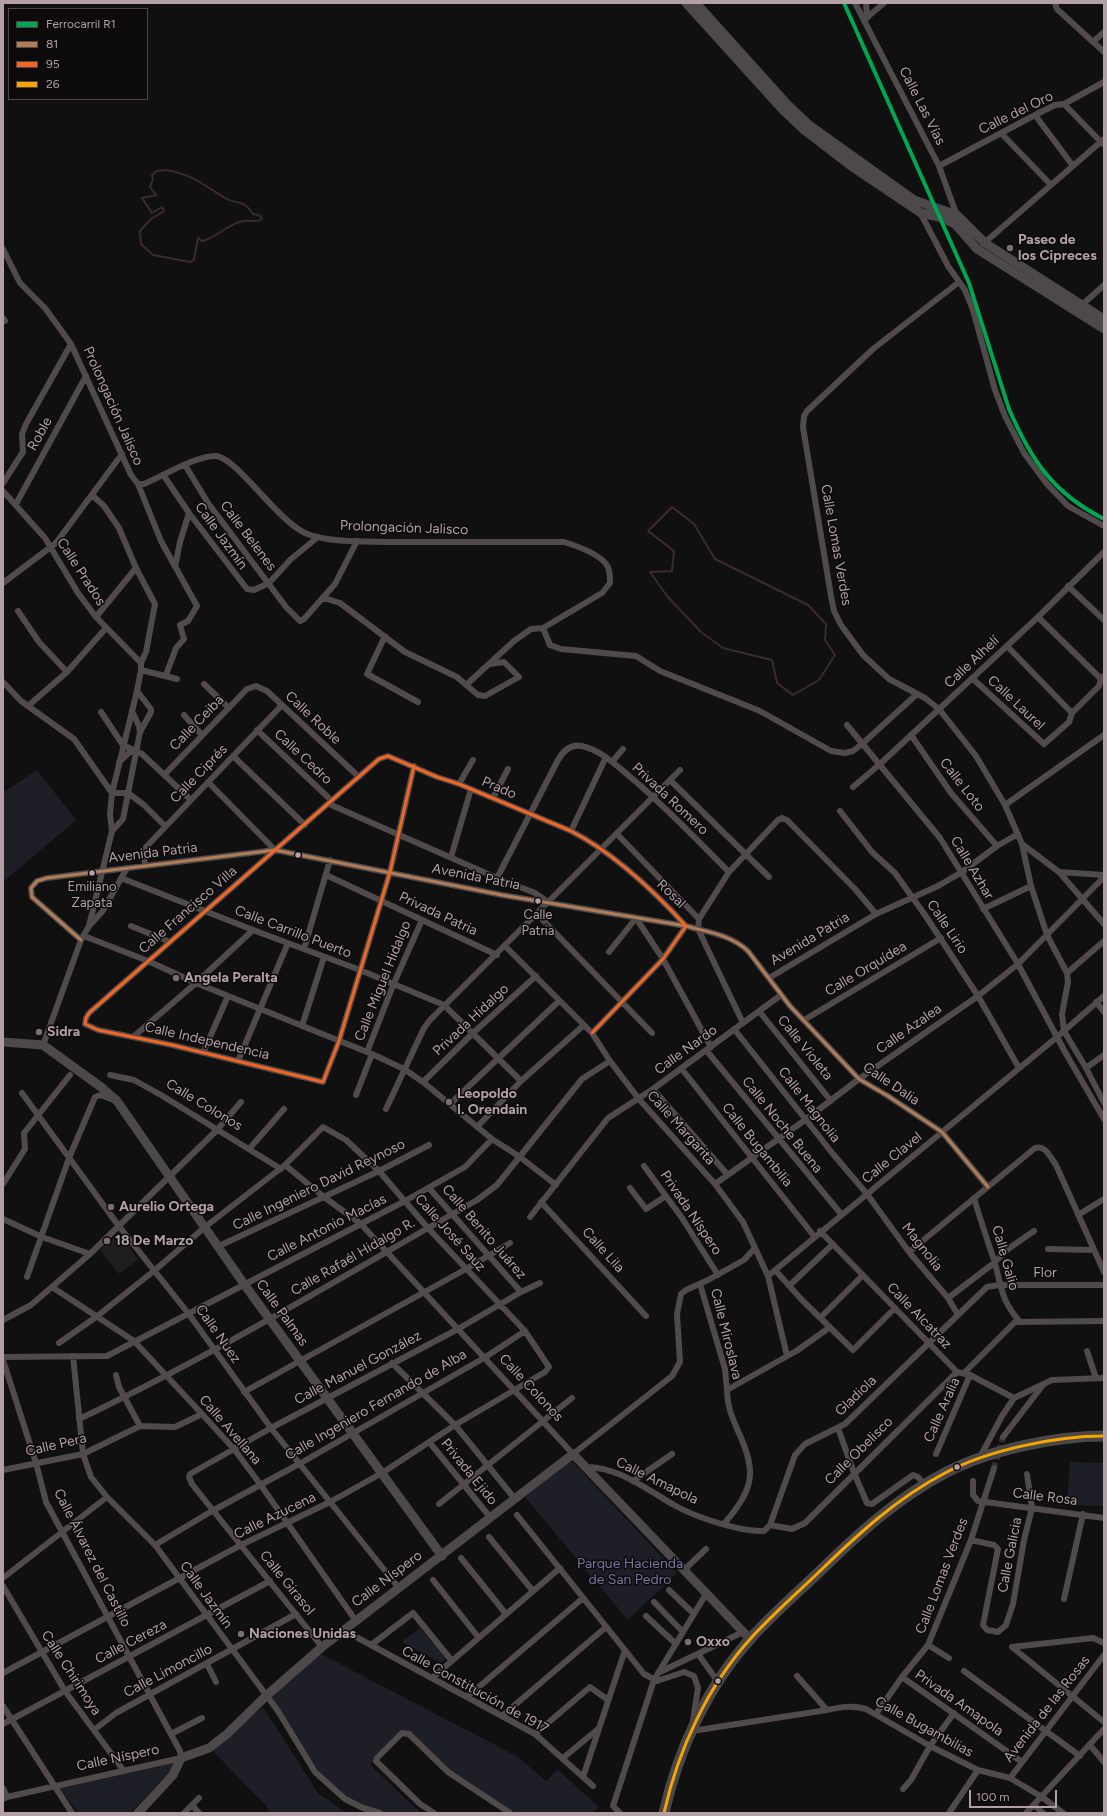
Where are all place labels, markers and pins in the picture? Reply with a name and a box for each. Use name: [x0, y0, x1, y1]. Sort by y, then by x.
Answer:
place label: Paseo de los Cipreces: [1018, 232, 1097, 264]
marker: Paseo de los Cipreces: [1005, 243, 1015, 253]
unlabelled marker: [293, 850, 303, 860]
marker: Emiliano Zapata: [87, 868, 97, 878]
place label: Emiliano Zapata: [67, 879, 117, 910]
marker: Calle Patria: [533, 896, 543, 906]
place label: Calle Patria: [522, 907, 554, 938]
place label: Angela Peralta: [184, 970, 278, 986]
marker: Angela Peralta: [171, 973, 181, 983]
place label: Sidra: [47, 1024, 80, 1040]
marker: Sidra: [34, 1027, 44, 1037]
place label: Leopoldo I. Orendain: [457, 1086, 527, 1118]
marker: Leopoldo I. Orendain: [444, 1097, 454, 1107]
place label: Aurelio Ortega: [119, 1199, 214, 1215]
marker: Aurelio Ortega: [106, 1202, 116, 1212]
place label: 18 De Marzo: [115, 1233, 193, 1249]
marker: 18 De Marzo: [102, 1236, 112, 1246]
unlabelled marker: [952, 1462, 962, 1472]
place label: Naciones Unidas: [249, 1626, 356, 1642]
marker: Naciones Unidas: [236, 1629, 246, 1639]
place label: Oxxo: [696, 1634, 730, 1650]
marker: Oxxo: [683, 1637, 693, 1647]
unlabelled marker: [713, 1676, 723, 1686]

